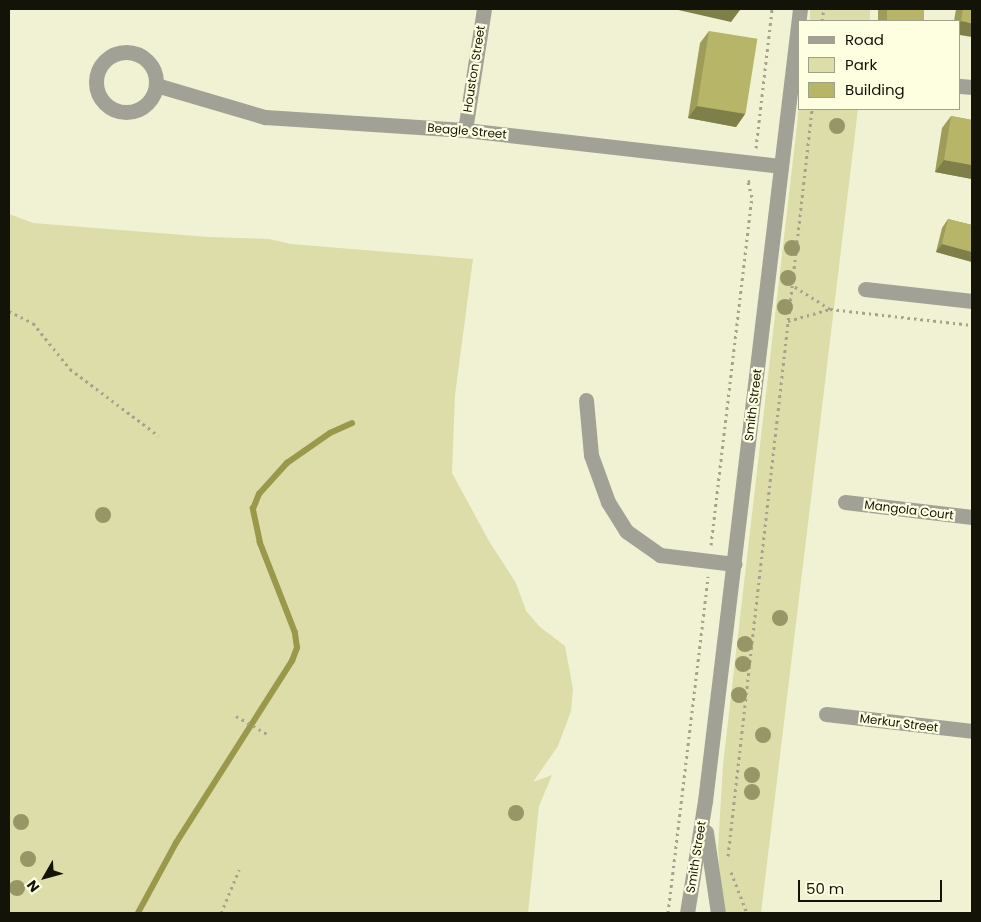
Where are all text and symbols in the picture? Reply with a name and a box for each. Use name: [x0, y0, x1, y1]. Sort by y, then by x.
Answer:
legend: [798, 20, 961, 110]
street label: Houston Street: [460, 24, 488, 114]
text: Road: [845, 29, 884, 50]
text: Park: [845, 54, 877, 75]
text: Building: [845, 79, 905, 100]
street label: Beagle Street: [427, 120, 507, 142]
street label: Smith Street: [741, 368, 765, 442]
street label: Mangola Court: [864, 497, 954, 523]
street label: Merkur Street: [859, 711, 939, 735]
street label: Smith Street: [683, 820, 709, 894]
north arrow: [20, 852, 70, 902]
scale bar: [801, 870, 945, 902]
text: N: [22, 876, 44, 897]
text: 50 m: [806, 878, 844, 899]

